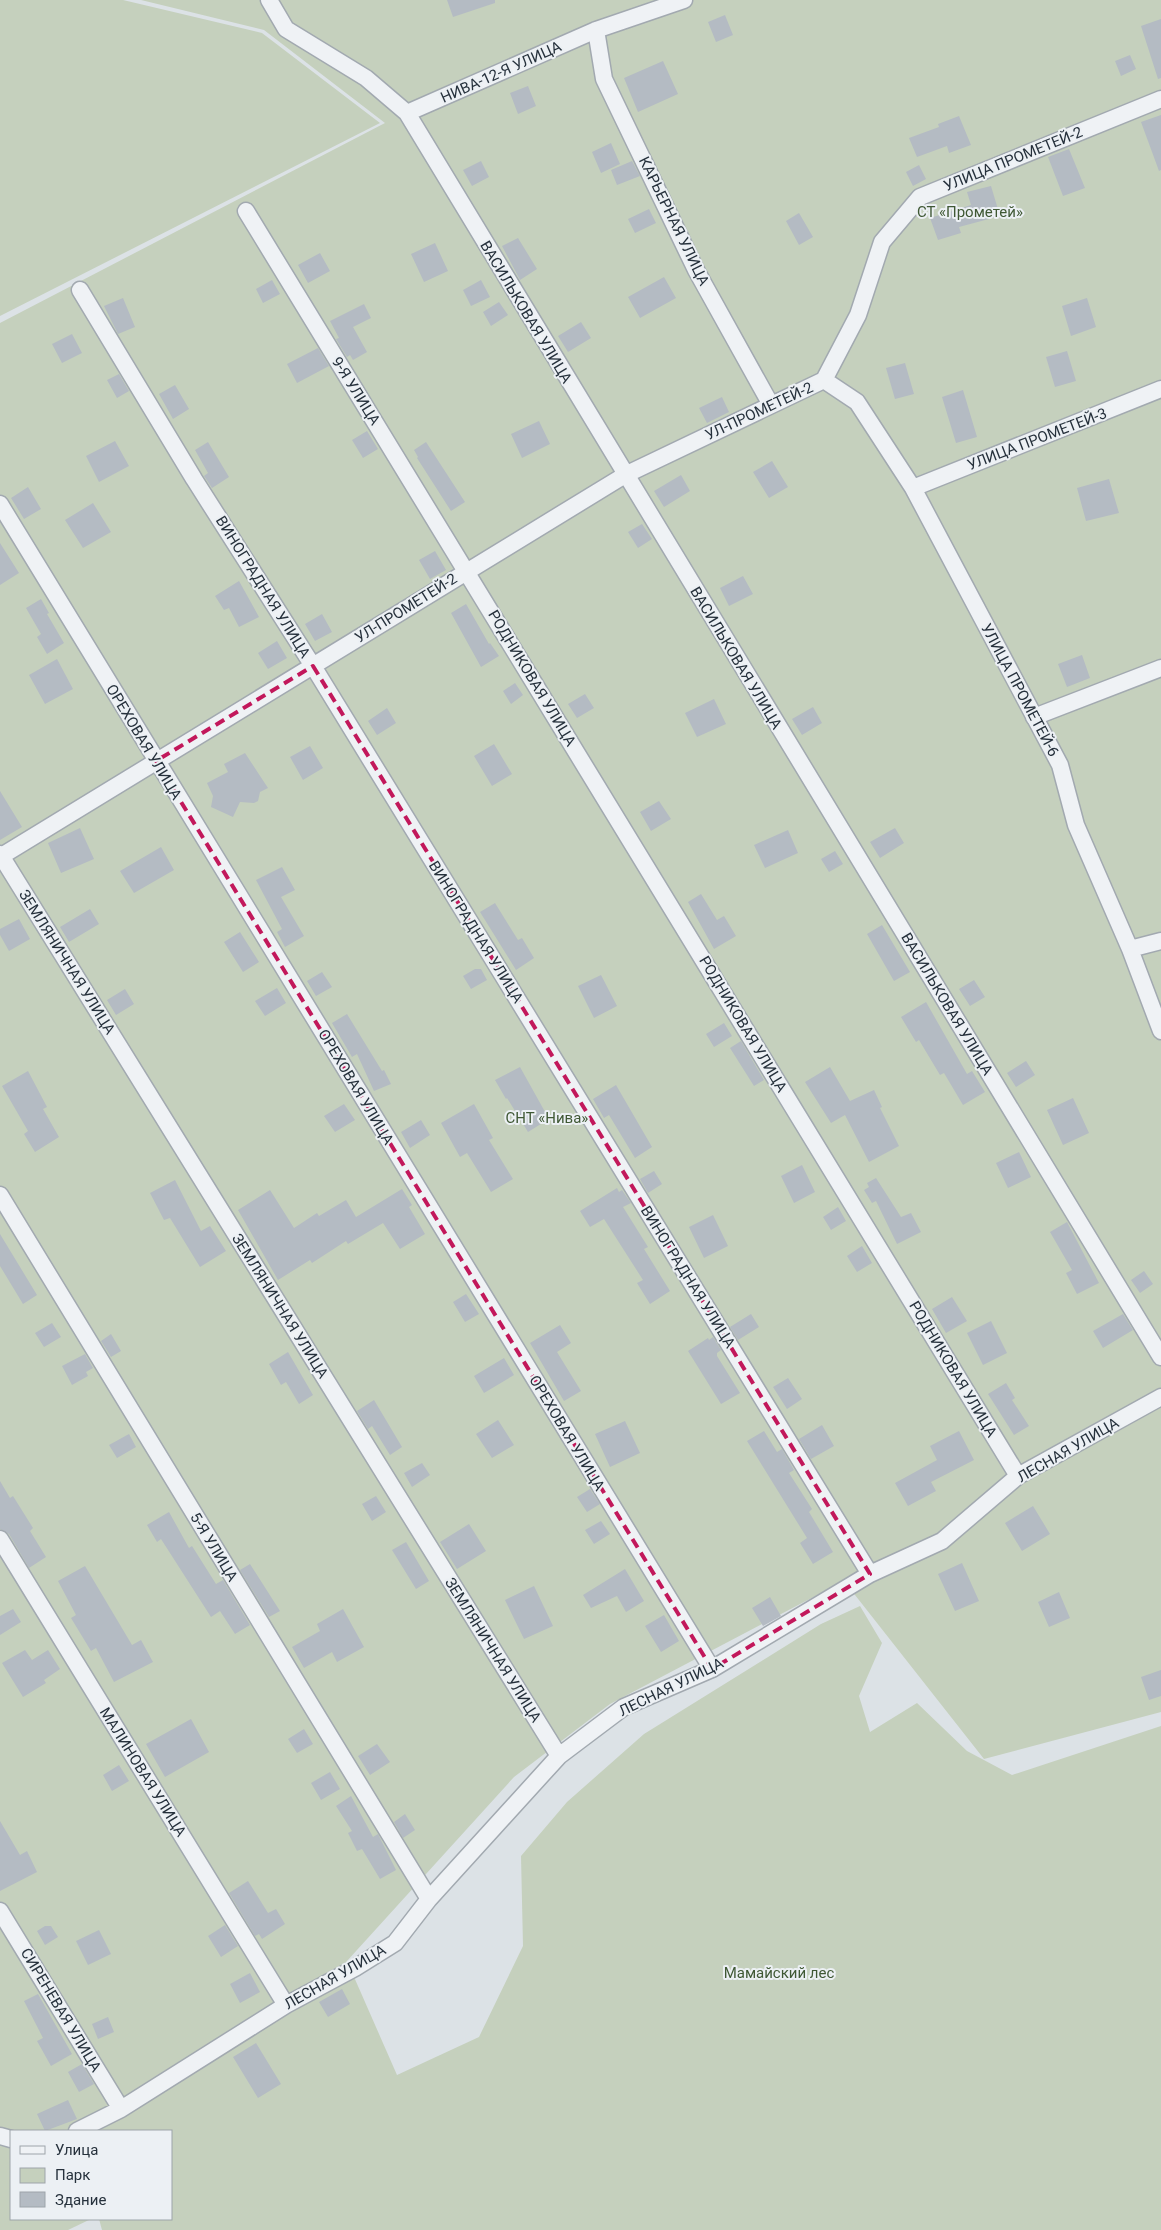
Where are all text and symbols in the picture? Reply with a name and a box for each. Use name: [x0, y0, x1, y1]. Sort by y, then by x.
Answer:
street label: НИВА-12-Я УЛИЦА: [438, 37, 564, 107]
street label: УЛИЦА ПРОМЕТЕЙ-2: [941, 123, 1085, 195]
street label: КАРЬЕРНАЯ УЛИЦА: [635, 153, 713, 289]
park label: СТ «Прометей»: [917, 203, 1023, 221]
street label: ВАСИЛЬКОВАЯ УЛИЦА: [476, 237, 576, 387]
street label: 9-Я УЛИЦА: [328, 354, 384, 429]
street label: УЛ-ПРОМЕТЕЙ-2: [702, 378, 816, 444]
street label: УЛИЦА ПРОМЕТЕЙ-3: [965, 404, 1109, 474]
street label: ВИНОГРАДНАЯ УЛИЦА: [212, 513, 314, 662]
street label: УЛ-ПРОМЕТЕЙ-2: [352, 569, 460, 647]
street label: ВАСИЛЬКОВАЯ УЛИЦА: [686, 583, 786, 733]
street label: РОДНИКОВАЯ УЛИЦА: [484, 607, 580, 750]
street label: УЛИЦА ПРОМЕТЕЙ-6: [977, 620, 1063, 760]
street label: ОРЕХОВАЯ УЛИЦА: [102, 681, 186, 803]
street label: ВИНОГРАДНАЯ УЛИЦА: [425, 858, 527, 1007]
street label: ЗЕМЛЯНИЧНАЯ УЛИЦА: [15, 886, 119, 1038]
street label: ВАСИЛЬКОВАЯ УЛИЦА: [897, 929, 997, 1079]
street label: РОДНИКОВАЯ УЛИЦА: [695, 953, 791, 1096]
street label: ОРЕХОВАЯ УЛИЦА: [314, 1026, 398, 1148]
park label: СНТ «Нива»: [506, 1109, 588, 1127]
street label: ВИНОГРАДНАЯ УЛИЦА: [637, 1203, 739, 1352]
street label: ЗЕМЛЯНИЧНАЯ УЛИЦА: [228, 1230, 332, 1382]
street label: РОДНИКОВАЯ УЛИЦА: [905, 1298, 1001, 1441]
street label: ОРЕХОВАЯ УЛИЦА: [525, 1372, 609, 1494]
street label: ЛЕСНАЯ УЛИЦА: [1014, 1414, 1122, 1486]
street label: 5-Я УЛИЦА: [186, 1509, 242, 1585]
street label: ЗЕМЛЯНИЧНАЯ УЛИЦА: [441, 1574, 545, 1726]
street label: ЛЕСНАЯ УЛИЦА: [616, 1654, 726, 1720]
street label: МАЛИНОВАЯ УЛИЦА: [96, 1704, 190, 1840]
street label: ЛЕСНАЯ УЛИЦА: [281, 1941, 389, 2013]
street label: СИРЕНЕВАЯ УЛИЦА: [17, 1945, 105, 2075]
park label: Мамайский лес: [724, 1964, 834, 1982]
legend: [10, 2130, 172, 2220]
text: Улица: [55, 2141, 98, 2159]
text: Парк: [55, 2166, 90, 2184]
text: Здание: [55, 2191, 106, 2209]

